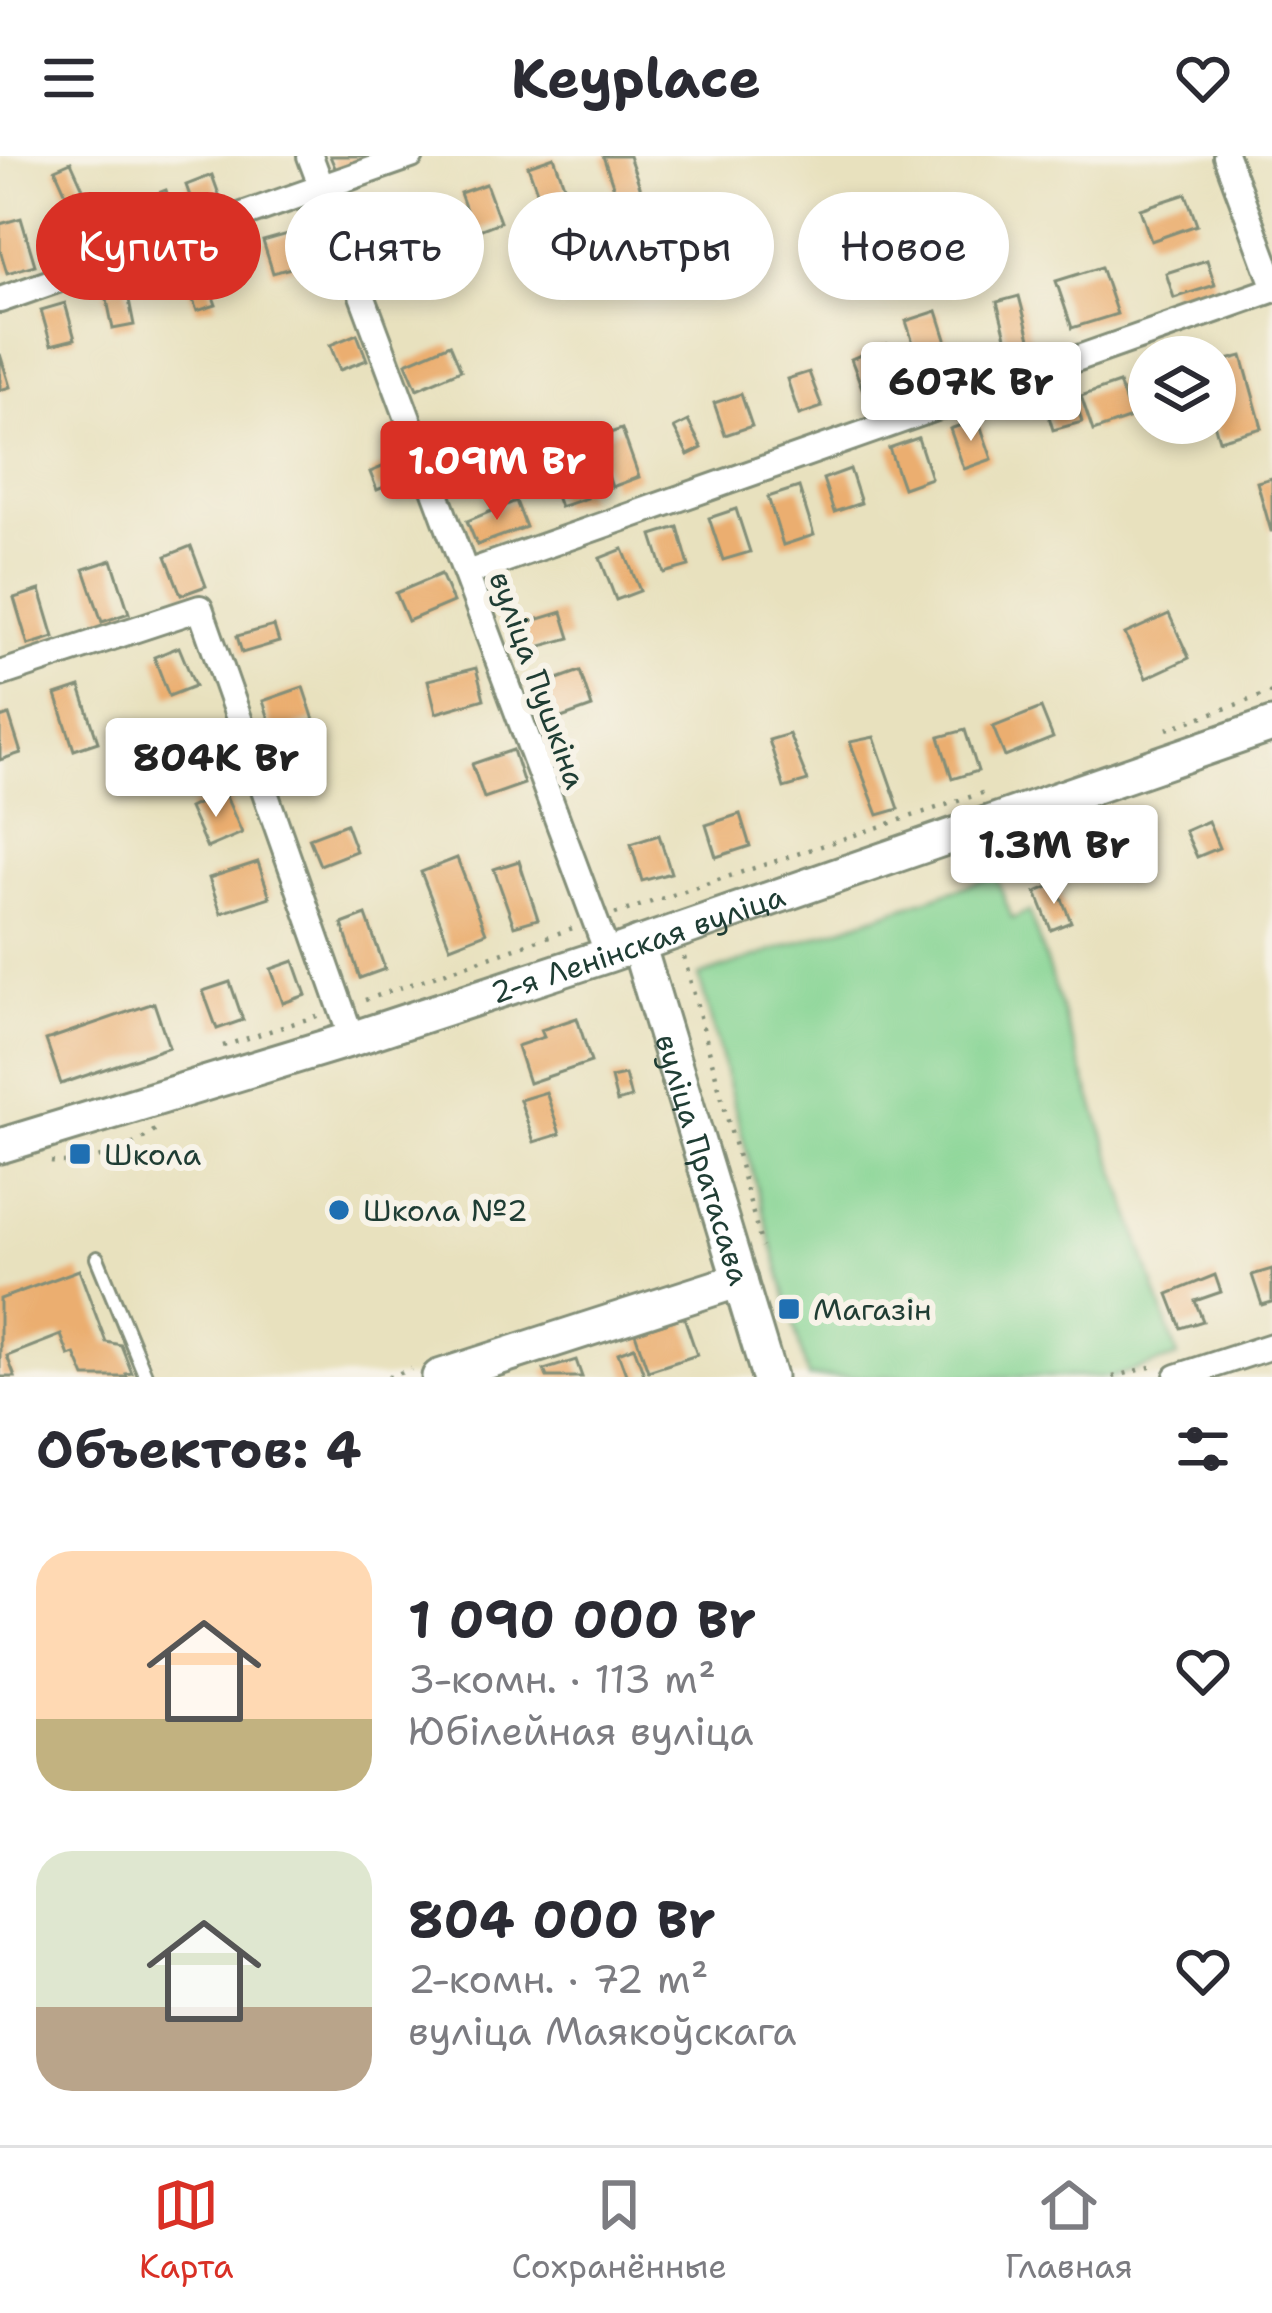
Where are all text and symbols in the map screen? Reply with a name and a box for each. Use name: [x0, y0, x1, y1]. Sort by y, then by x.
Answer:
text: Keyplace: [511, 42, 761, 114]
icon: menu: [36, 45, 102, 111]
icon: heart: [1170, 45, 1236, 111]
chip: Купить: [36, 192, 261, 300]
chip: Снять: [285, 192, 484, 300]
chip: Фильтры: [508, 192, 774, 300]
chip: Новое: [798, 192, 1009, 300]
map controls: [1128, 336, 1236, 444]
button: layers: [1128, 336, 1236, 444]
pin: 607K Br: [860, 342, 1082, 444]
text: 607K Br: [888, 355, 1054, 407]
pin: 1.09M Br: [373, 421, 621, 523]
text: 1.09M Br: [407, 434, 587, 486]
street label: вуліца Пушкіна: [480, 566, 596, 795]
pin: 804K Br: [105, 718, 327, 820]
text: 804K Br: [133, 731, 299, 783]
pin: 1.3M Br: [943, 805, 1165, 907]
text: 1.3M Br: [978, 818, 1130, 870]
street label: 2-я Ленінская вуліца: [485, 875, 791, 1013]
street label: вуліца Пратасава: [646, 1029, 761, 1290]
place label: Школа: [104, 1134, 202, 1175]
marker: Школа: [67, 1141, 93, 1167]
place label: Школа №2: [363, 1190, 528, 1231]
marker: Школа №2: [326, 1197, 352, 1223]
place label: Магазін: [813, 1289, 932, 1330]
marker: Магазін: [776, 1296, 802, 1322]
text: Объектов: 4: [36, 1415, 362, 1483]
icon: filters: [1170, 1416, 1236, 1482]
text: 1 090 000 Br: [408, 1585, 756, 1653]
icon: home: [132, 1599, 276, 1743]
icon: heart: [1170, 1638, 1236, 1704]
text: 3-комн. · 113 m²: [408, 1653, 716, 1705]
text: Юбілейная вуліца: [408, 1705, 754, 1757]
text: 804 000 Br: [408, 1885, 716, 1953]
icon: home: [132, 1899, 276, 2043]
icon: heart: [1170, 1938, 1236, 2004]
text: 2-комн. · 72 m²: [408, 1953, 708, 2005]
text: вуліца Маякоўскага: [408, 2005, 796, 2057]
tab: Карта: [139, 2172, 233, 2289]
tab: Сохранённые: [511, 2172, 727, 2289]
tab: Главная: [1005, 2172, 1133, 2289]

